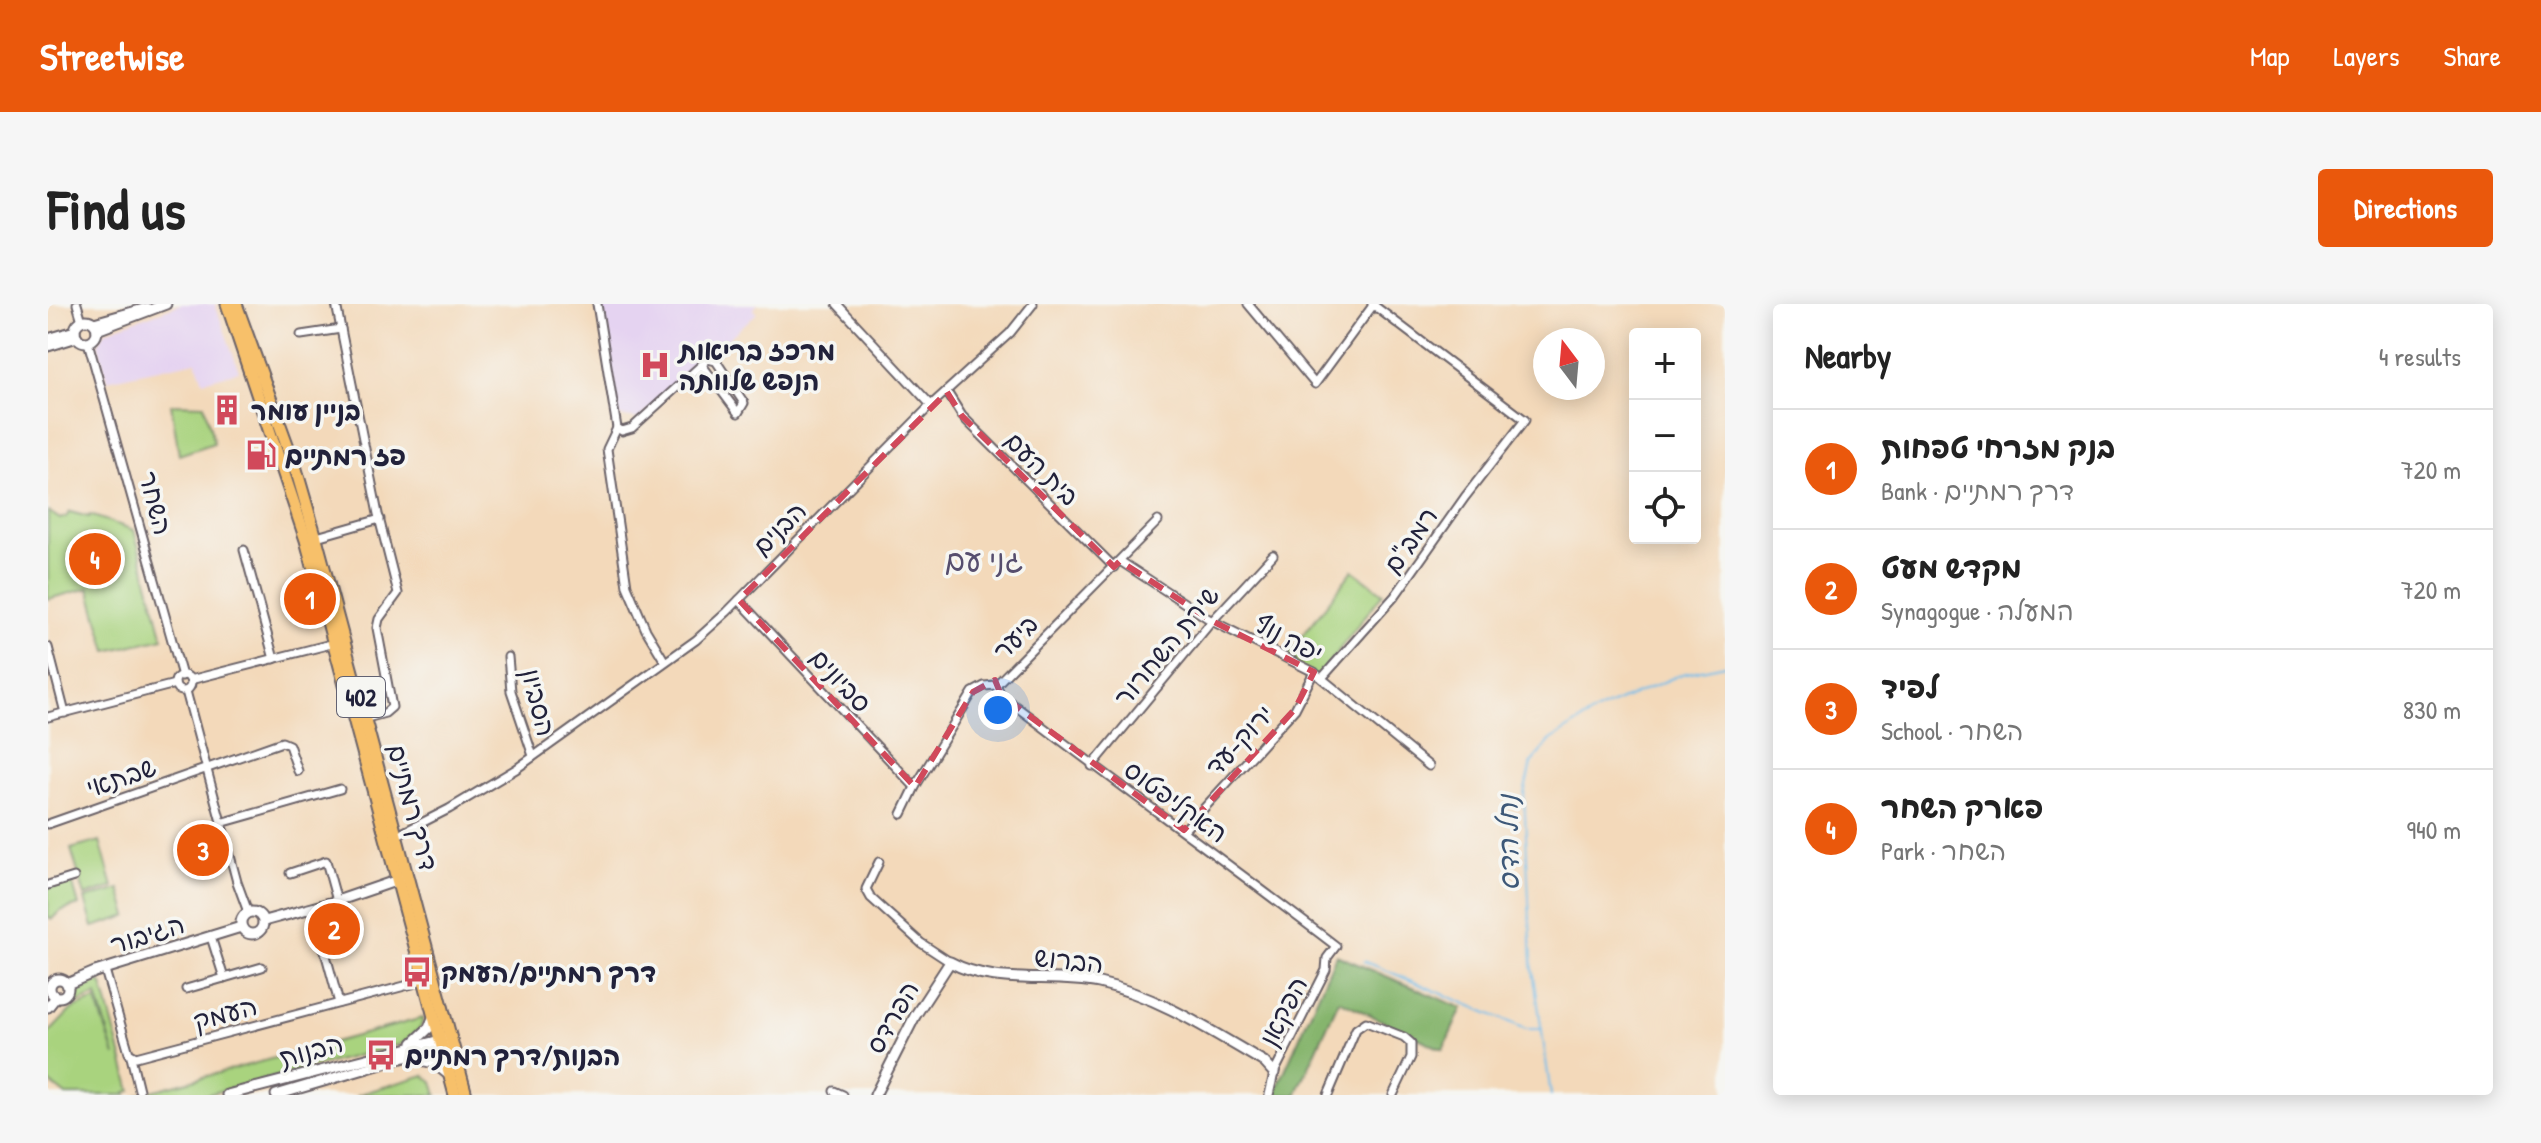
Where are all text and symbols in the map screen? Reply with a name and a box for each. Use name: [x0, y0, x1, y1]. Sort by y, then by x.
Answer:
text: Streetwise: [40, 30, 184, 82]
text: Map: [2250, 37, 2290, 75]
text: Layers: [2334, 37, 2399, 75]
text: Share: [2443, 37, 2501, 75]
button: Directions: [2318, 169, 2493, 247]
text: Find us: [48, 171, 186, 246]
north arrow: [1533, 328, 1605, 400]
map controls: [1629, 328, 1701, 544]
button: +: [1629, 328, 1701, 400]
place label: מרכז בריאות הנפש שלוותה: [677, 333, 835, 398]
text: Nearby: [1805, 333, 1891, 379]
text: 4 results: [2379, 339, 2461, 374]
hospital icon: מרכז בריאות הנפש שלוותה: [638, 348, 672, 382]
building icon: בניין עומר: [210, 393, 244, 427]
place label: בניין עומר: [251, 393, 361, 428]
button: −: [1629, 400, 1701, 472]
street label: בית העם: [997, 423, 1087, 513]
text: בנק מזרחי טפחות: [1881, 427, 2115, 467]
fuel station icon: פז רמתיים: [244, 438, 278, 472]
place label: פז רמתיים: [285, 438, 406, 473]
text: 1: [1826, 452, 1836, 487]
text: 720 m: [2401, 452, 2461, 487]
street label: השחר: [131, 467, 181, 539]
button: locate: [1629, 472, 1701, 544]
text: Bank · דרך רמתיים: [1881, 473, 2074, 508]
street label: הבנים: [744, 493, 814, 563]
street label: רמב"ם: [1375, 500, 1445, 580]
pin: 4: [69, 529, 121, 589]
district label: גני עם: [945, 540, 1023, 580]
text: מקדש מעט: [1881, 547, 2022, 587]
pin: 1: [284, 569, 336, 629]
text: 2: [1825, 572, 1837, 607]
text: 720 m: [2401, 572, 2461, 607]
street label: שירת השחרור: [1105, 578, 1227, 714]
text: Synagogue · המעלה: [1881, 593, 2074, 628]
street label: יפה נוף: [1249, 605, 1329, 671]
street label: ביער: [985, 607, 1045, 667]
street label: סביונים: [802, 640, 880, 720]
street label: הסביון: [514, 664, 564, 740]
text: לפיד: [1881, 667, 1939, 707]
road number: 402: [337, 677, 385, 717]
your location: [978, 690, 1018, 730]
text: 3: [1825, 692, 1837, 727]
text: 830 m: [2403, 692, 2461, 727]
street label: ירוק-עד: [1197, 697, 1281, 783]
text: School · השחר: [1881, 713, 2024, 748]
street label: דרך רמתיים: [379, 740, 447, 874]
street label: שבתאי: [81, 749, 161, 805]
street label: האקליפטוס: [1117, 752, 1235, 850]
text: פארק השחר: [1881, 787, 2043, 827]
water label: נחל הדס: [1488, 793, 1528, 891]
text: 4: [1826, 812, 1836, 847]
text: 940 m: [2406, 812, 2461, 847]
pin: 3: [177, 820, 229, 880]
text: Park · השחר: [1881, 833, 2006, 868]
pin: 2: [308, 899, 360, 959]
street label: הגיבור: [105, 906, 189, 962]
street label: הברוש: [1032, 939, 1106, 981]
bus stop icon: דרך רמתיים/העמק: [400, 955, 434, 989]
place label: דרך רמתיים/העמק: [441, 955, 656, 990]
street label: הפקאן: [1251, 970, 1315, 1052]
street label: הפרדס: [857, 974, 927, 1060]
street label: העמק: [189, 988, 261, 1038]
street label: הבנות: [275, 1025, 347, 1075]
bus stop icon: הבנות/דרך רמתיים: [364, 1038, 398, 1072]
place label: הבנות/דרך רמתיים: [405, 1038, 621, 1073]

